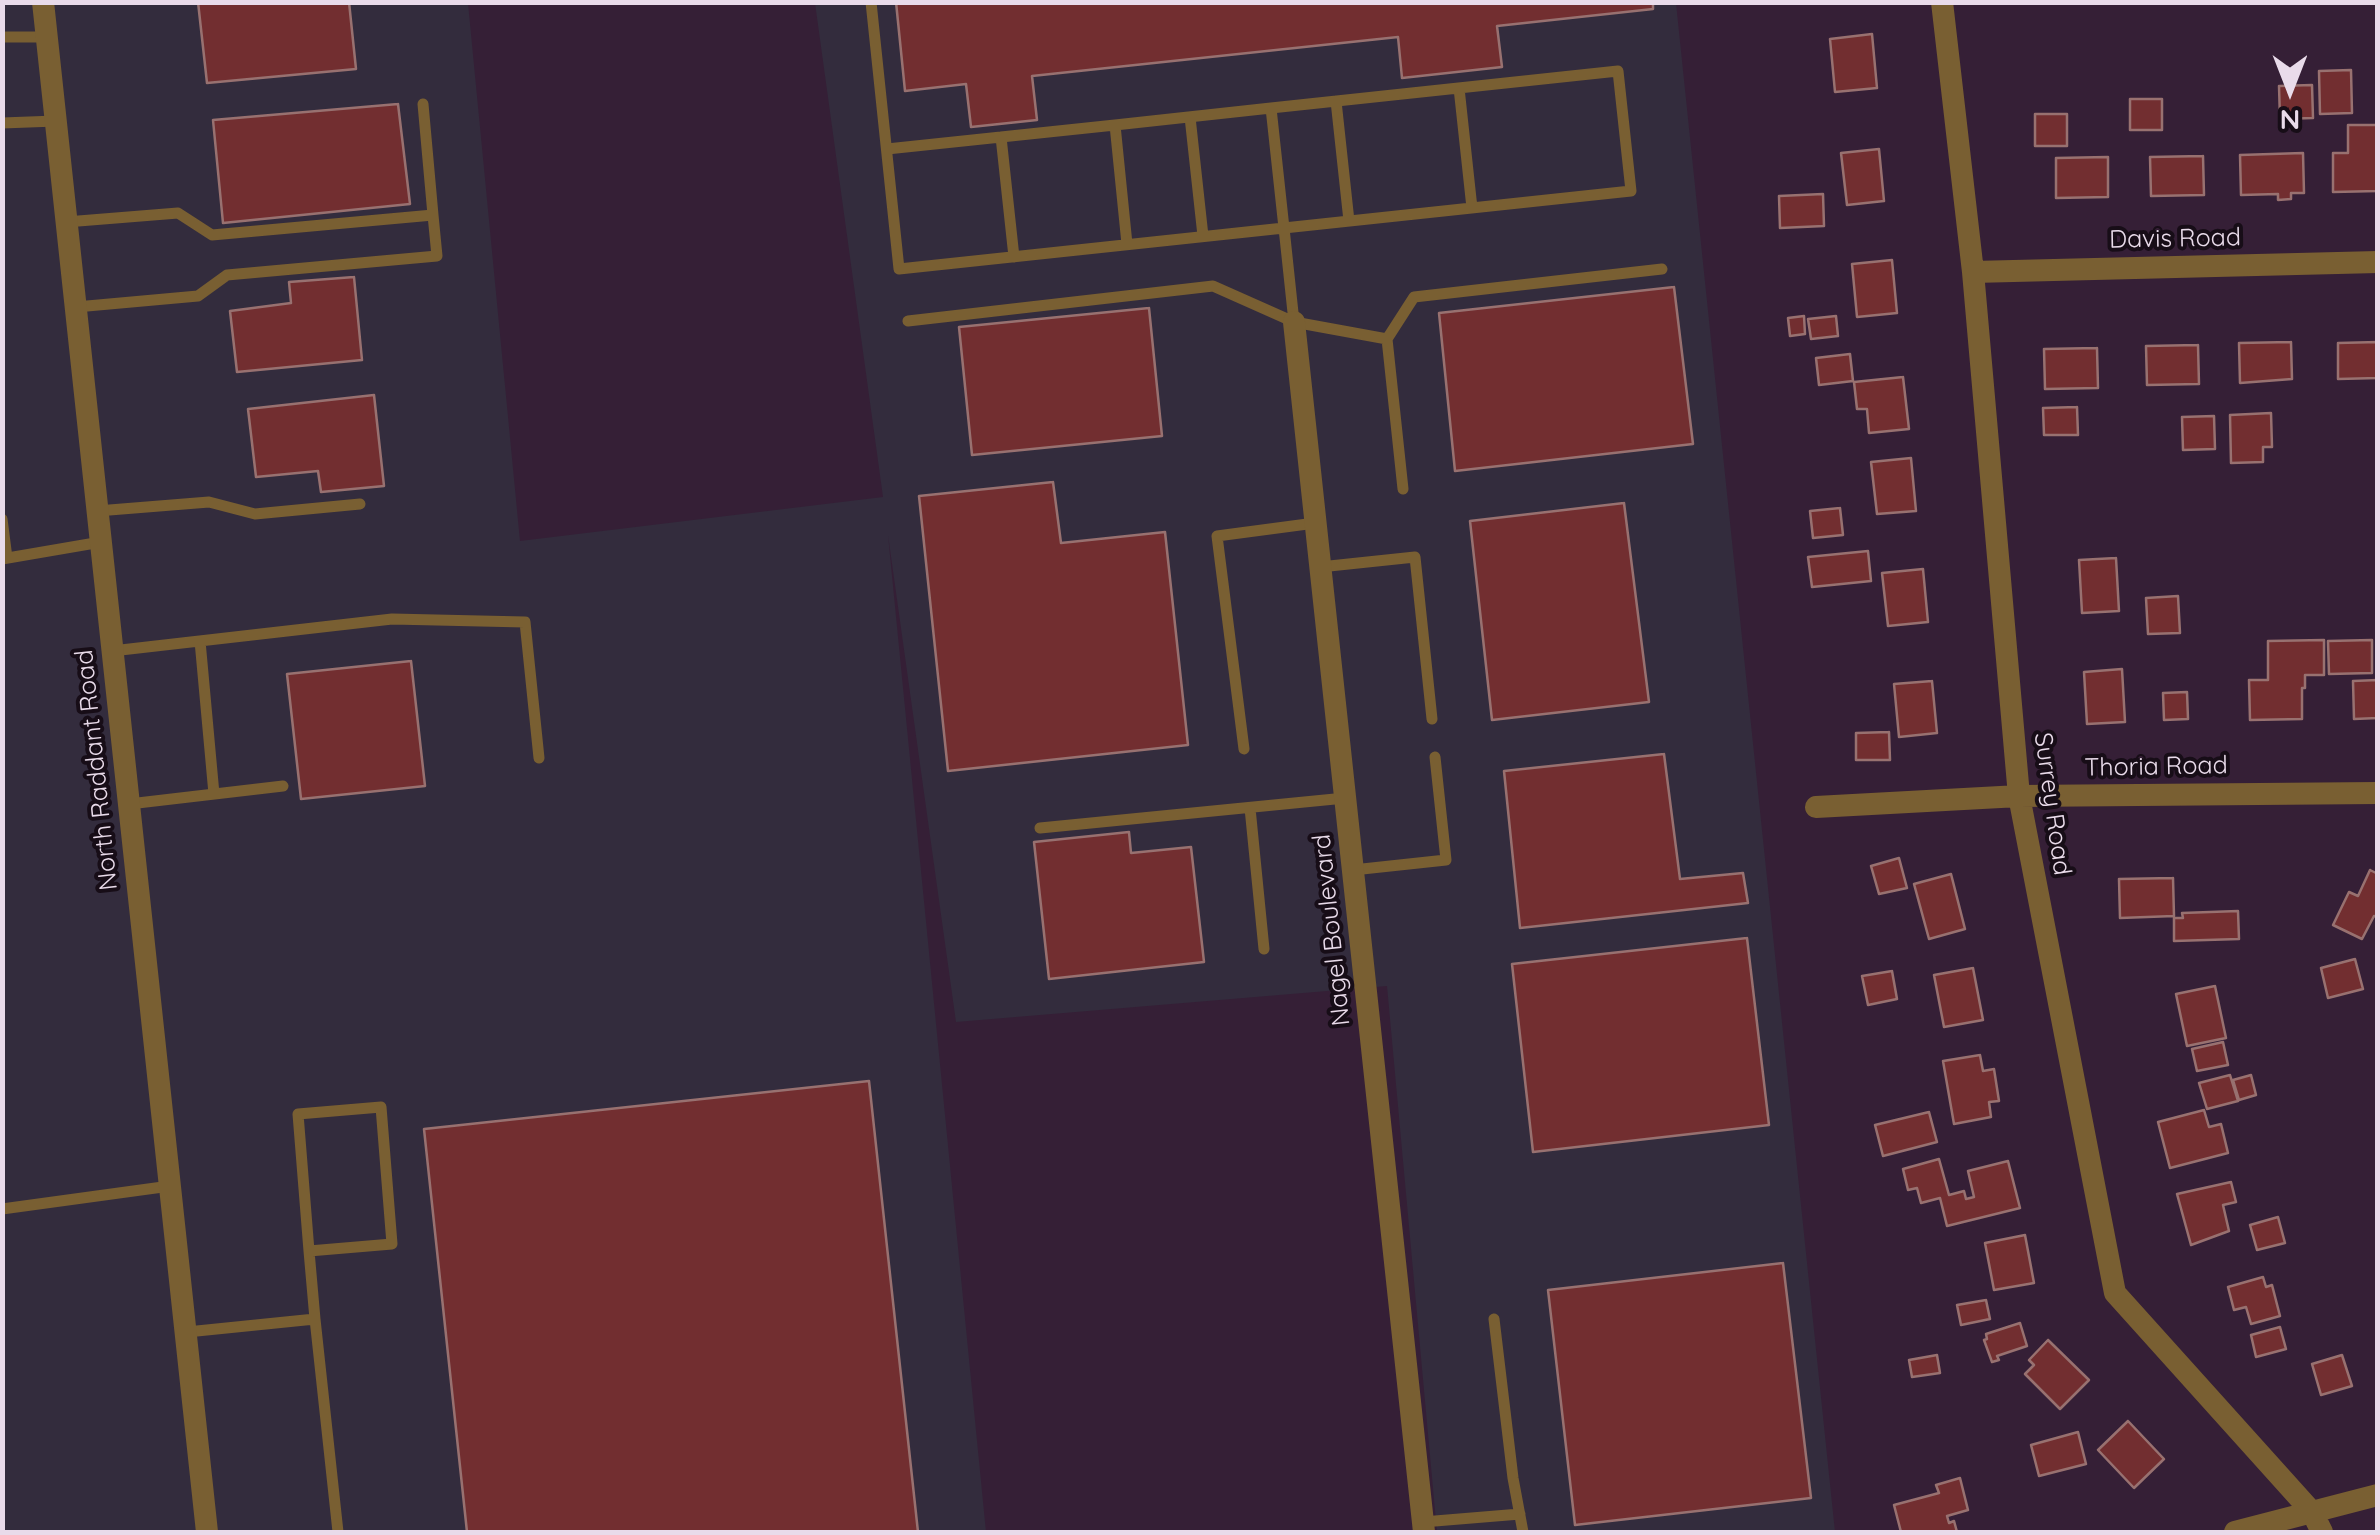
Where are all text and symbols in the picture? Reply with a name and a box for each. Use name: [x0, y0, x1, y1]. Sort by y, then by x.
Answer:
north arrow: [2240, 40, 2340, 140]
text: N: [2280, 103, 2300, 138]
street label: Davis Road: [2109, 223, 2241, 255]
street label: North Raddant Road: [69, 648, 125, 892]
street label: Surrey Road: [2027, 731, 2077, 877]
street label: Thoria Road: [2084, 751, 2228, 783]
street label: Nagel Boulevard: [1307, 833, 1357, 1027]

